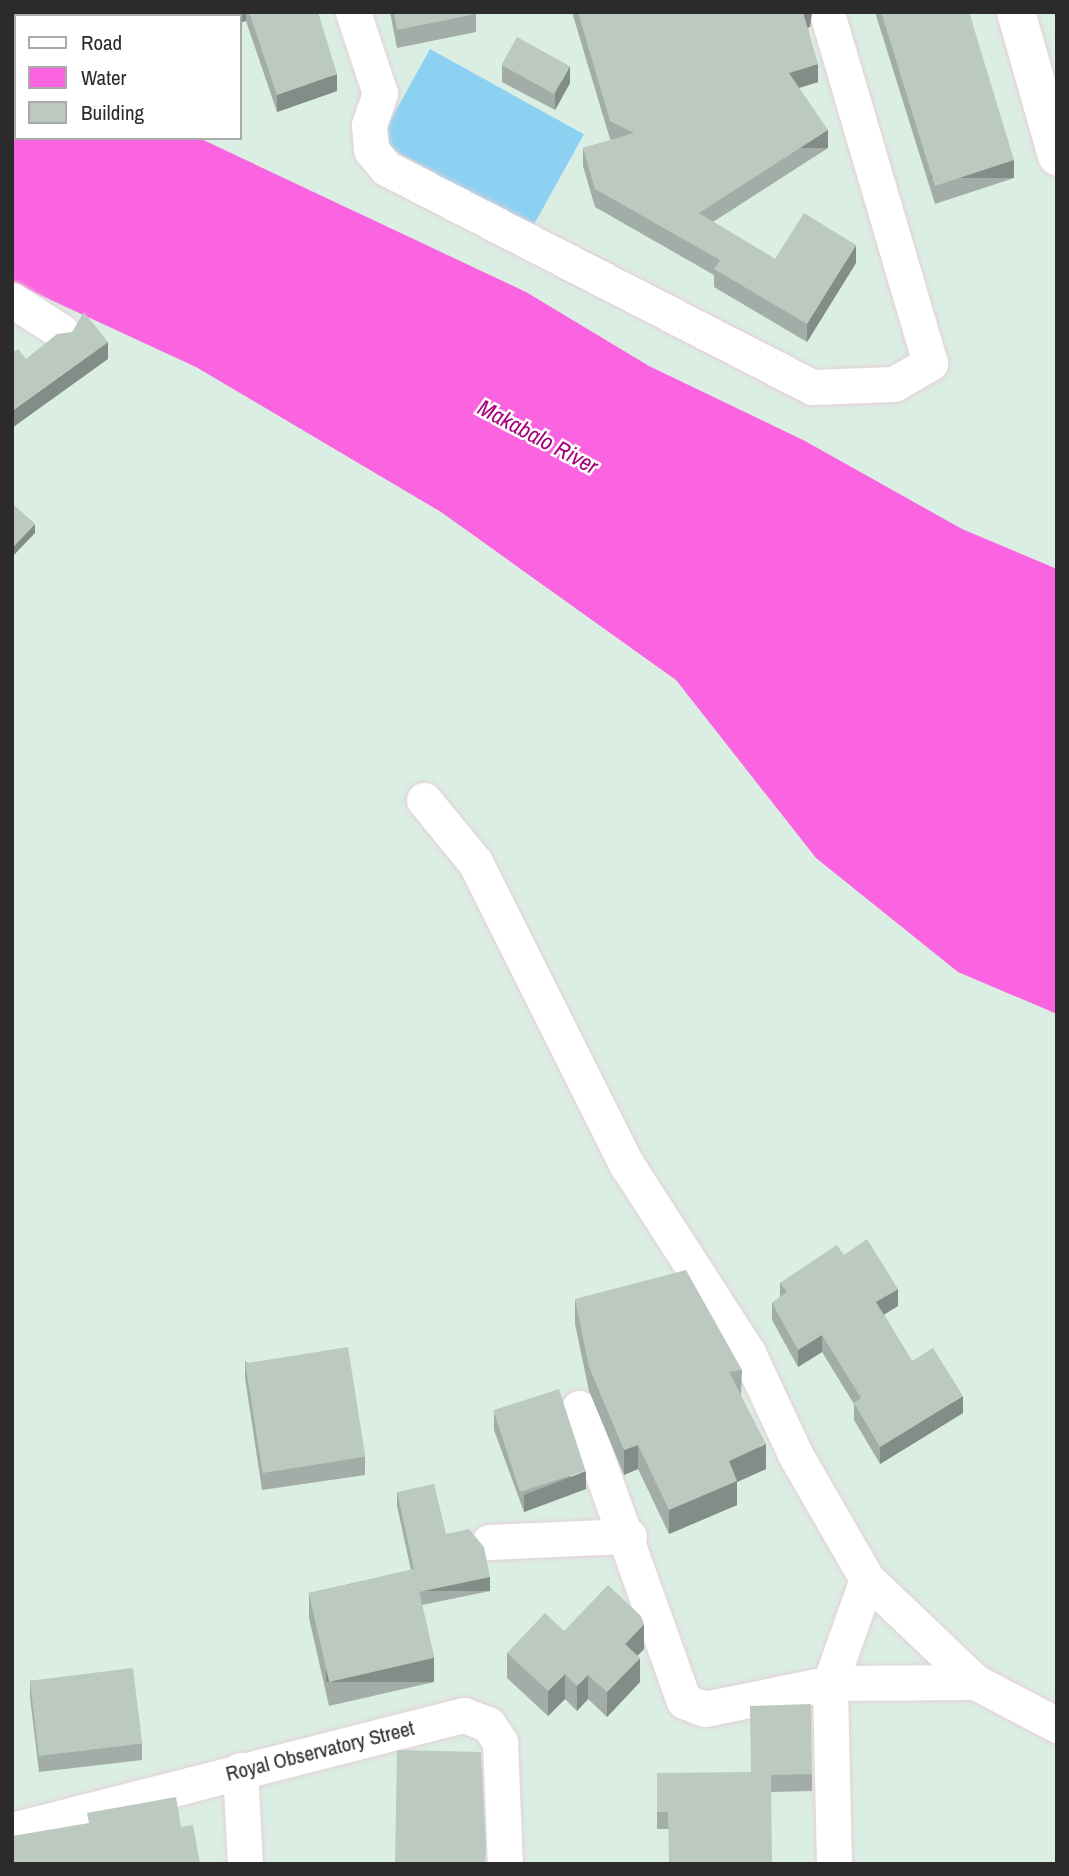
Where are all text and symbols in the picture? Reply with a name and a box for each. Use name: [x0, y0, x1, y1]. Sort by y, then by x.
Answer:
legend: [14, 14, 242, 140]
text: Road: [81, 28, 122, 57]
text: Water: [81, 63, 126, 92]
text: Building: [81, 98, 144, 127]
water label: Makabalo River: [473, 394, 603, 480]
street label: Royal Observatory Street: [223, 1715, 417, 1787]

